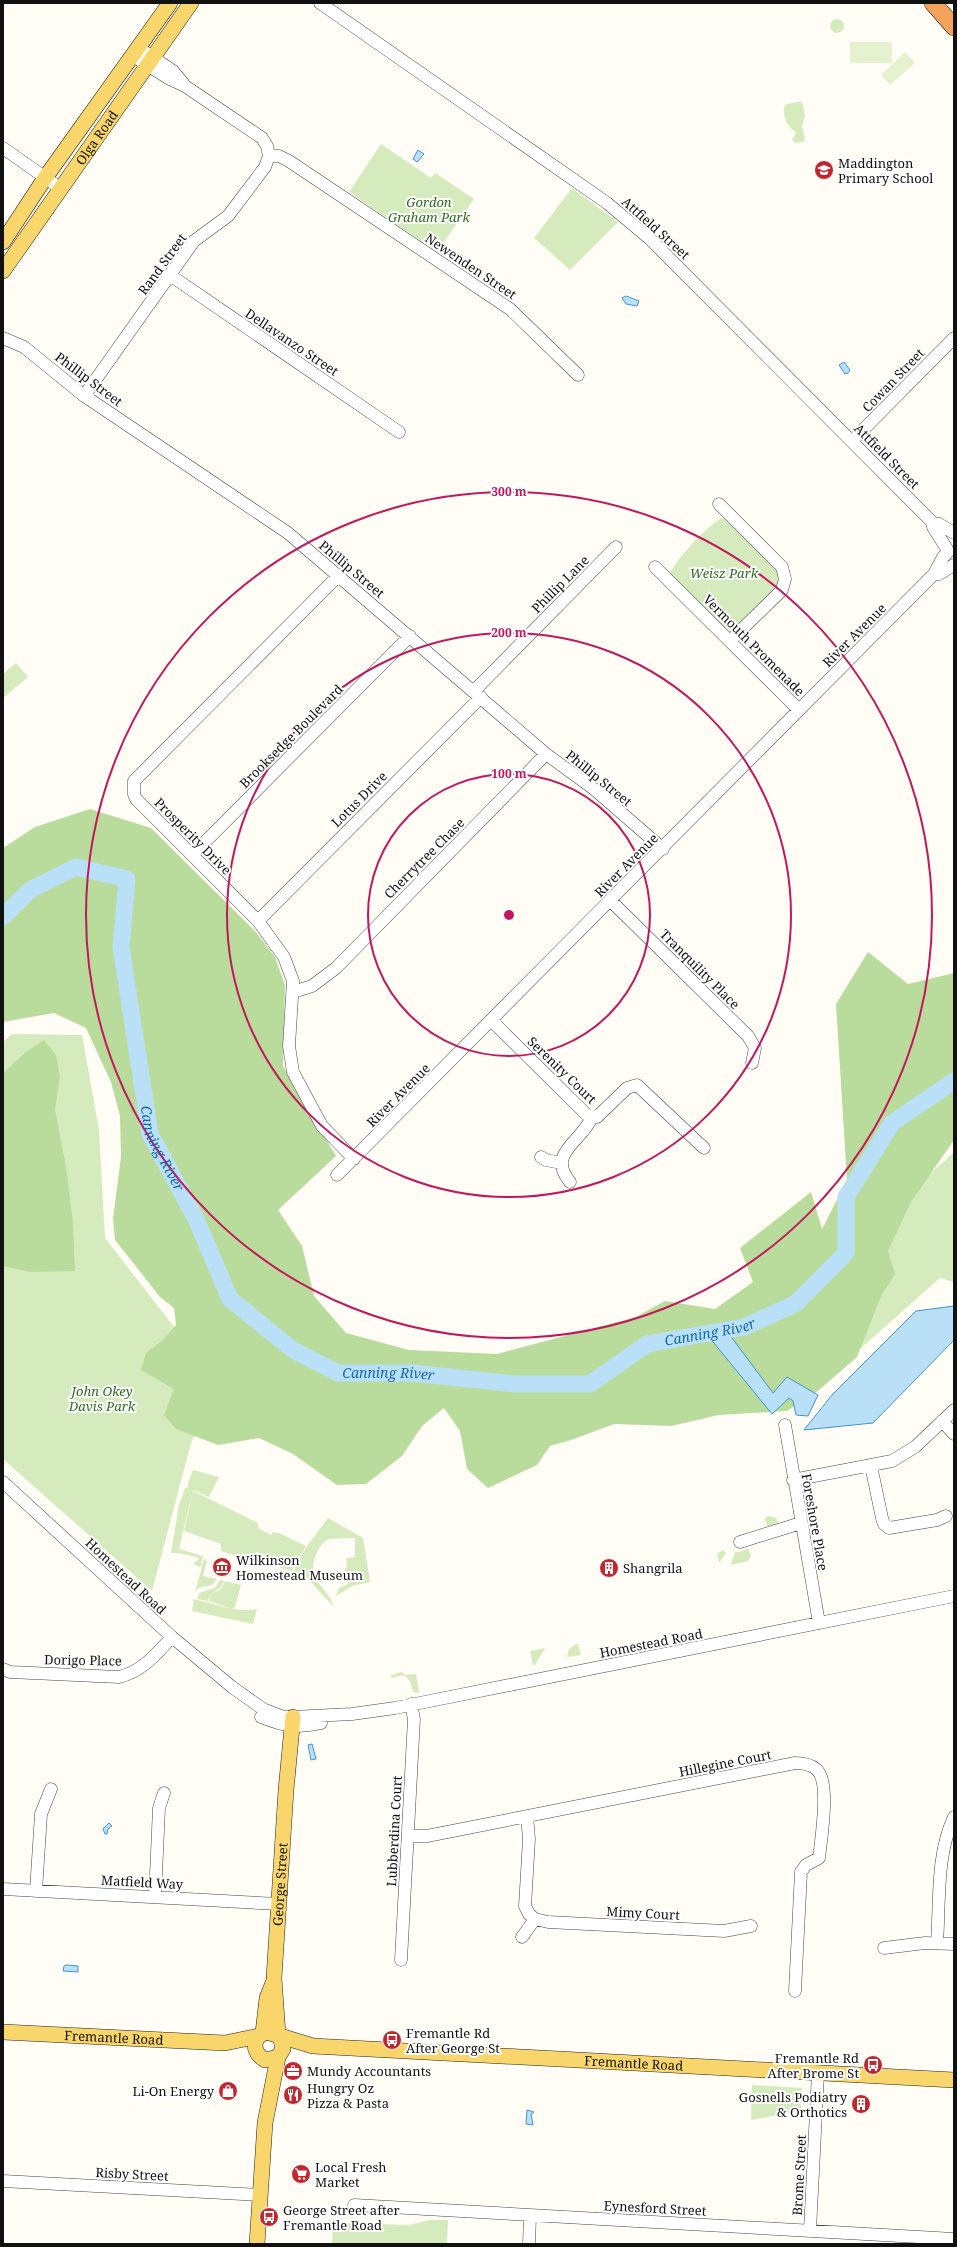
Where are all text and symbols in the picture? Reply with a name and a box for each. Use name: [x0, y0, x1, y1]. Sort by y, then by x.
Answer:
street label: Olga Road: [71, 107, 122, 168]
place label: Maddington Primary School: [838, 154, 933, 187]
school or university icon: Maddington Primary School: [813, 159, 835, 181]
park label: Gordon Graham Park: [388, 193, 471, 226]
street label: Attfield Street: [618, 193, 694, 264]
street label: Rand Street: [134, 229, 191, 298]
street label: Newenden Street: [422, 229, 520, 303]
street label: Dellavanzo Street: [242, 304, 342, 380]
street label: Cowan Street: [858, 344, 928, 416]
street label: Phillip Street: [52, 348, 127, 411]
street label: Attfield Street: [850, 419, 924, 493]
text: 300 m: [491, 483, 527, 500]
street label: Phillip Street: [316, 536, 389, 602]
street label: Phillip Lane: [527, 551, 593, 617]
park label: Weisz Park: [690, 564, 759, 582]
street label: Vermouth Promenade: [699, 590, 809, 700]
street label: River Avenue: [818, 599, 890, 671]
text: 200 m: [491, 624, 527, 641]
street label: Brooksedge Boulevard: [235, 680, 347, 792]
street label: Phillip Street: [562, 746, 636, 810]
text: 100 m: [491, 765, 527, 782]
street label: Lotus Drive: [327, 767, 391, 831]
street label: Prosperity Drive: [151, 794, 235, 878]
street label: Cherrytree Chase: [380, 814, 468, 902]
street label: River Avenue: [590, 829, 662, 901]
centre of rings: [502, 908, 516, 922]
street label: Tranquility Place: [656, 925, 744, 1013]
street label: Serenity Court: [524, 1032, 601, 1108]
street label: River Avenue: [362, 1059, 434, 1131]
water label: Canning River: [137, 1104, 189, 1195]
water label: Canning River: [663, 1313, 759, 1350]
water label: Canning River: [342, 1363, 436, 1384]
park label: John Okey Davis Park: [68, 1382, 136, 1415]
street label: Foreshore Place: [798, 1472, 832, 1572]
street label: Homestead Road: [82, 1534, 170, 1618]
place label: Wilkinson Homestead Museum: [236, 1551, 363, 1584]
museum icon: Wilkinson Homestead Museum: [211, 1556, 233, 1578]
building icon: Shangrila: [598, 1557, 620, 1579]
place label: Shangrila: [623, 1559, 683, 1577]
street label: Homestead Road: [598, 1624, 704, 1662]
street label: Dorigo Place: [44, 1650, 122, 1670]
street label: Hillegine Court: [677, 1745, 773, 1781]
street label: Lubberdina Court: [382, 1775, 406, 1887]
street label: George Street: [268, 1842, 292, 1927]
street label: Matfield Way: [100, 1871, 184, 1893]
street label: Mimy Court: [606, 1902, 681, 1924]
place label: Fremantle Rd After George St: [406, 2024, 500, 2057]
street label: Fremantle Road: [64, 2026, 164, 2049]
bus stop icon: Fremantle Rd After George St: [381, 2029, 403, 2051]
place label: Fremantle Rd After Brome St: [768, 2049, 859, 2082]
street label: Fremantle Road: [584, 2051, 684, 2075]
bus stop icon: Fremantle Rd After Brome St: [862, 2054, 884, 2076]
office icon: Mundy Accountants: [282, 2060, 304, 2082]
place label: Mundy Accountants: [307, 2062, 431, 2080]
place label: Hungry Oz Pizza & Pasta: [307, 2079, 389, 2112]
shop icon: Li-On Energy: [217, 2080, 239, 2102]
place label: Li-On Energy: [132, 2082, 215, 2100]
restaurant icon: Hungry Oz Pizza & Pasta: [282, 2084, 304, 2106]
place label: Gosnells Podiatry & Orthotics: [739, 2088, 848, 2121]
building icon: Gosnells Podiatry & Orthotics: [850, 2093, 872, 2115]
street label: Brome Street: [788, 2134, 810, 2216]
place label: Local Fresh Market: [315, 2158, 387, 2191]
street label: Risby Street: [95, 2163, 169, 2185]
supermarket icon: Local Fresh Market: [290, 2163, 312, 2185]
street label: Eynesford Street: [603, 2196, 707, 2220]
place label: George Street after Fremantle Road: [283, 2201, 400, 2234]
bus stop icon: George Street after Fremantle Road: [258, 2206, 280, 2228]

